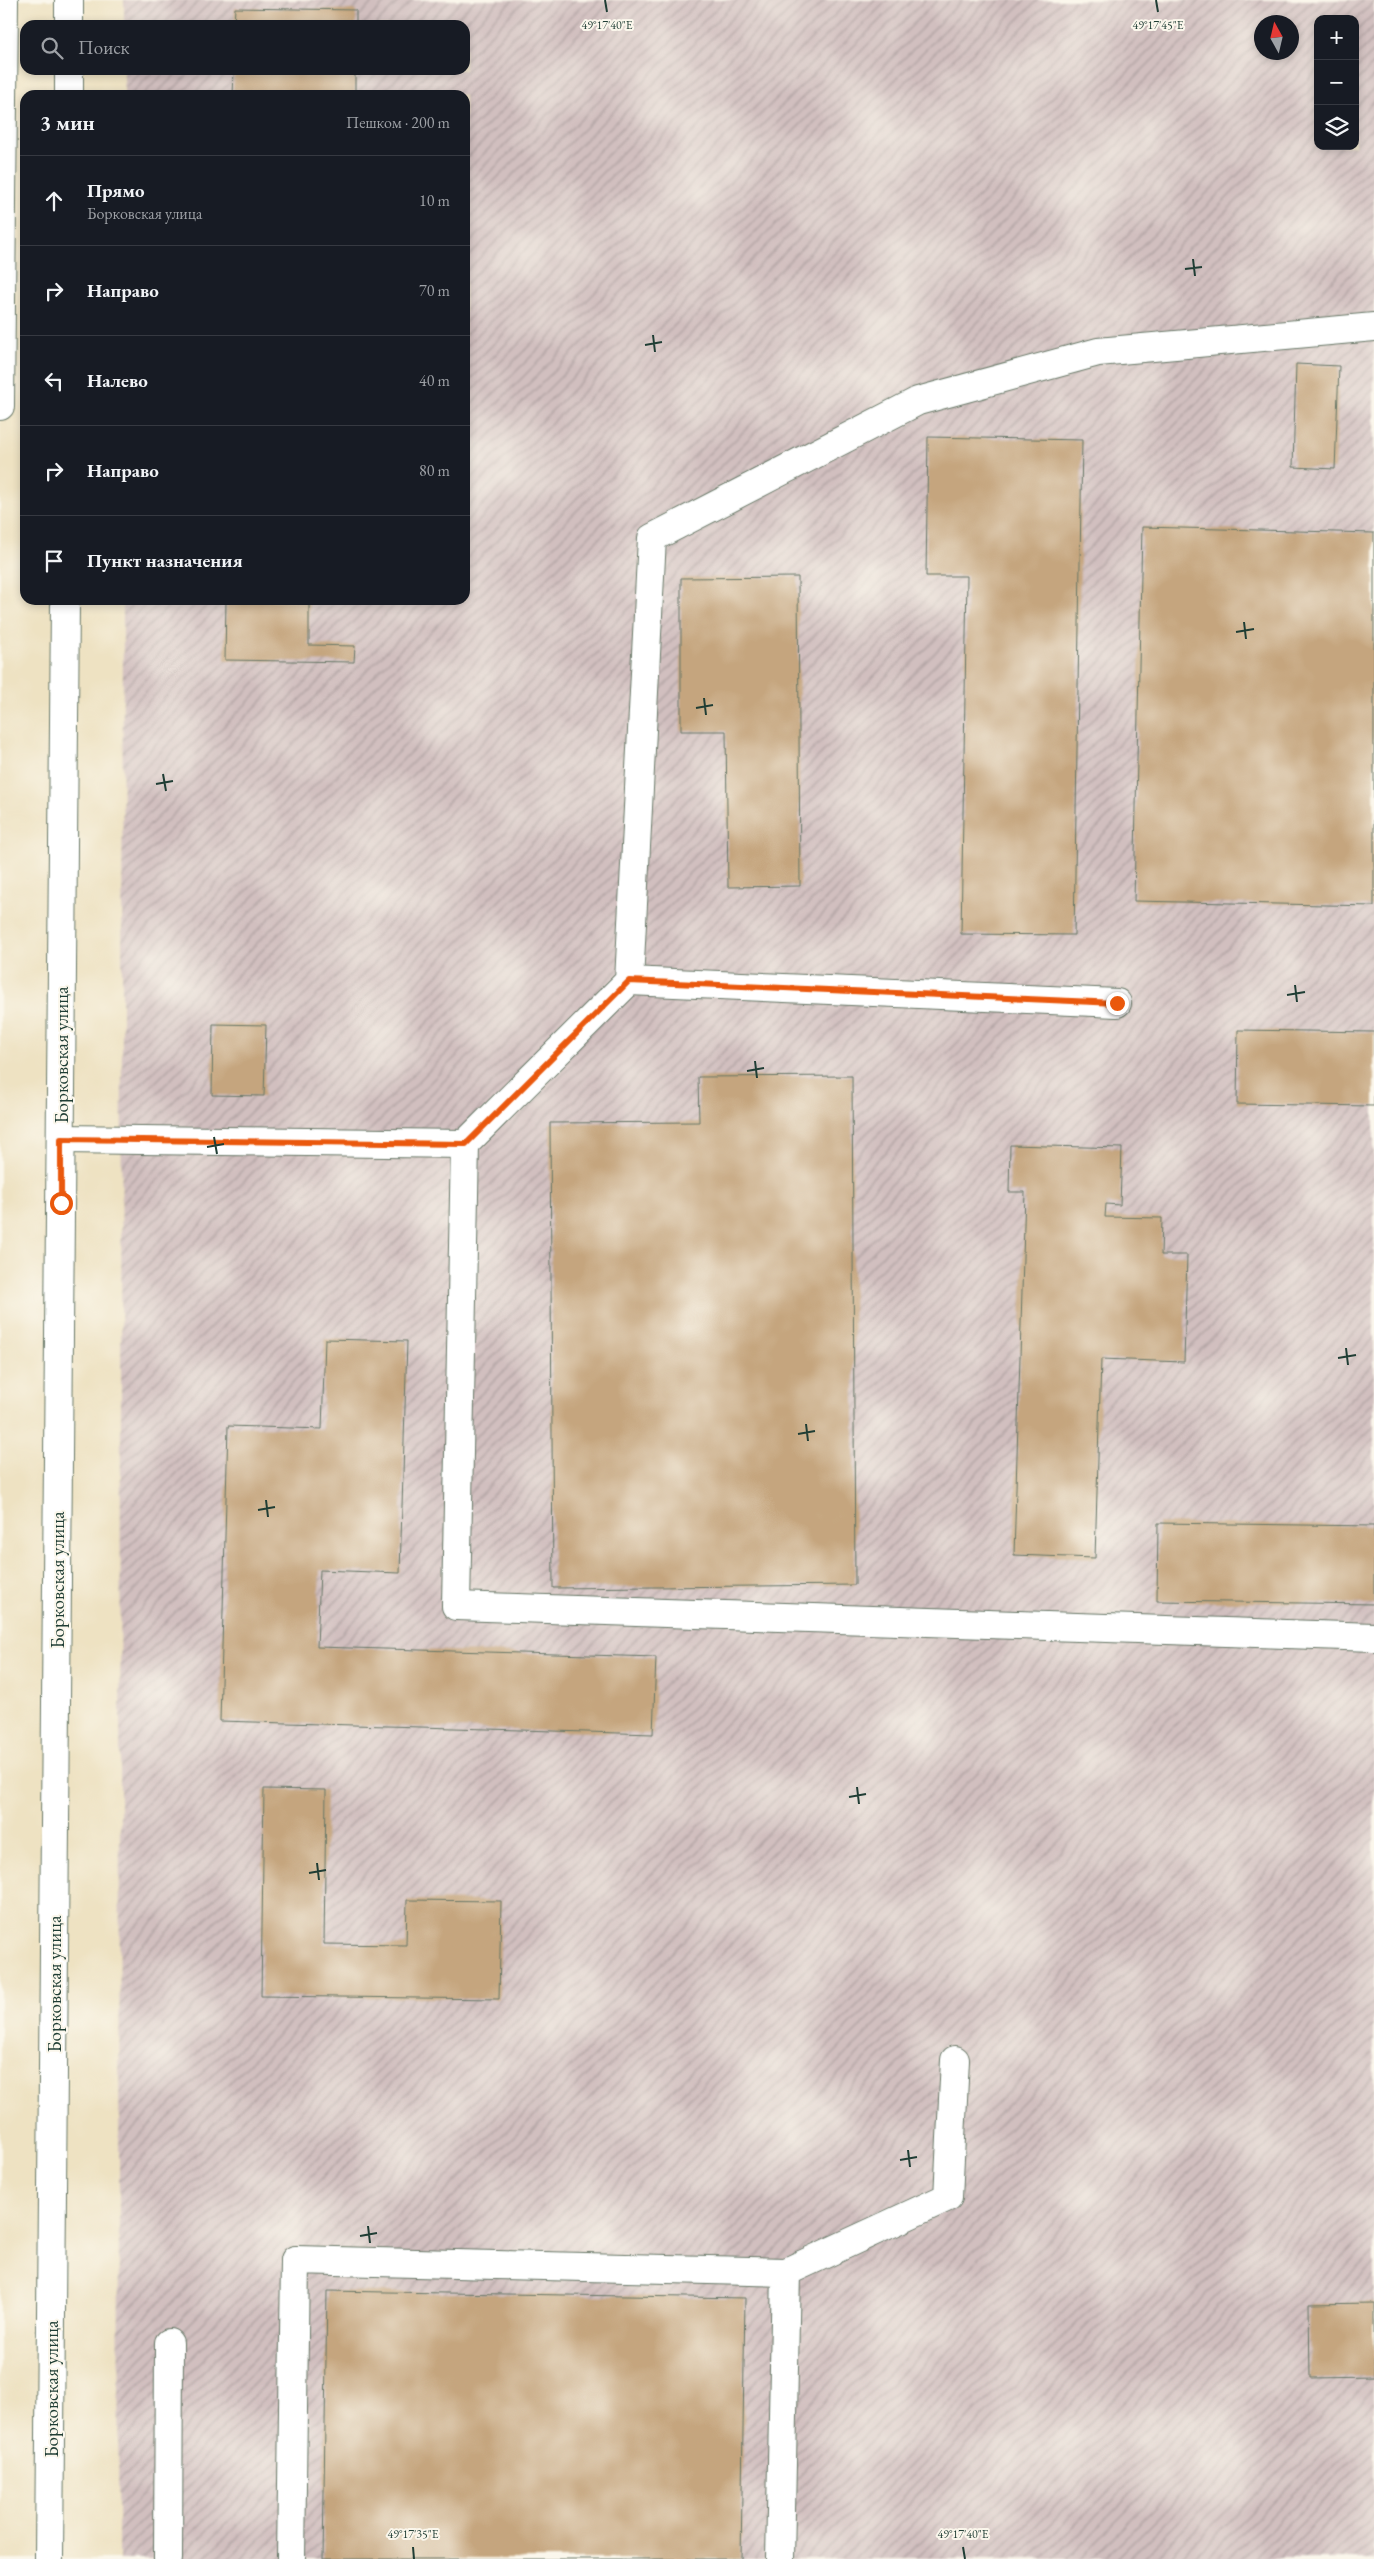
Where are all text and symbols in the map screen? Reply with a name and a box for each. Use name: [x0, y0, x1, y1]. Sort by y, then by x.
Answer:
north arrow: [1254, 15, 1299, 60]
map controls: [1314, 15, 1359, 150]
button: +: [1314, 15, 1359, 60]
text: 49°17'40"E: [581, 17, 633, 33]
text: 49°17'45"E: [1132, 17, 1184, 33]
search box: [20, 20, 470, 75]
icon: search: [38, 34, 66, 62]
text: Поиск: [78, 35, 130, 60]
button: −: [1314, 60, 1359, 105]
button: layers: [1314, 105, 1359, 150]
text: 3 мин: [40, 109, 95, 136]
text: Пешком · 200 m: [346, 112, 450, 133]
text: Прямо: [87, 178, 145, 203]
icon: ahead: [40, 187, 68, 215]
text: 10 m: [419, 190, 450, 211]
text: Борковская улица: [87, 203, 202, 224]
icon: right: [40, 277, 68, 305]
text: Направо: [87, 278, 159, 303]
text: 70 m: [419, 280, 450, 301]
icon: left: [40, 367, 68, 395]
text: Налево: [87, 368, 148, 393]
text: 40 m: [419, 370, 450, 391]
icon: right: [40, 457, 68, 485]
text: Направо: [87, 458, 159, 483]
text: 80 m: [419, 460, 450, 481]
icon: arrive: [40, 547, 68, 575]
text: Пункт назначения: [87, 548, 243, 573]
street label: Борковская улица: [49, 986, 74, 1124]
route end: [1106, 992, 1129, 1015]
route start: [50, 1192, 73, 1215]
street label: Борковская улица: [45, 1511, 70, 1649]
street label: Борковская улица: [42, 1915, 67, 2053]
street label: Борковская улица: [39, 2320, 64, 2458]
text: 49°17'35"E: [387, 2526, 439, 2542]
text: 49°17'40"E: [937, 2526, 989, 2542]

